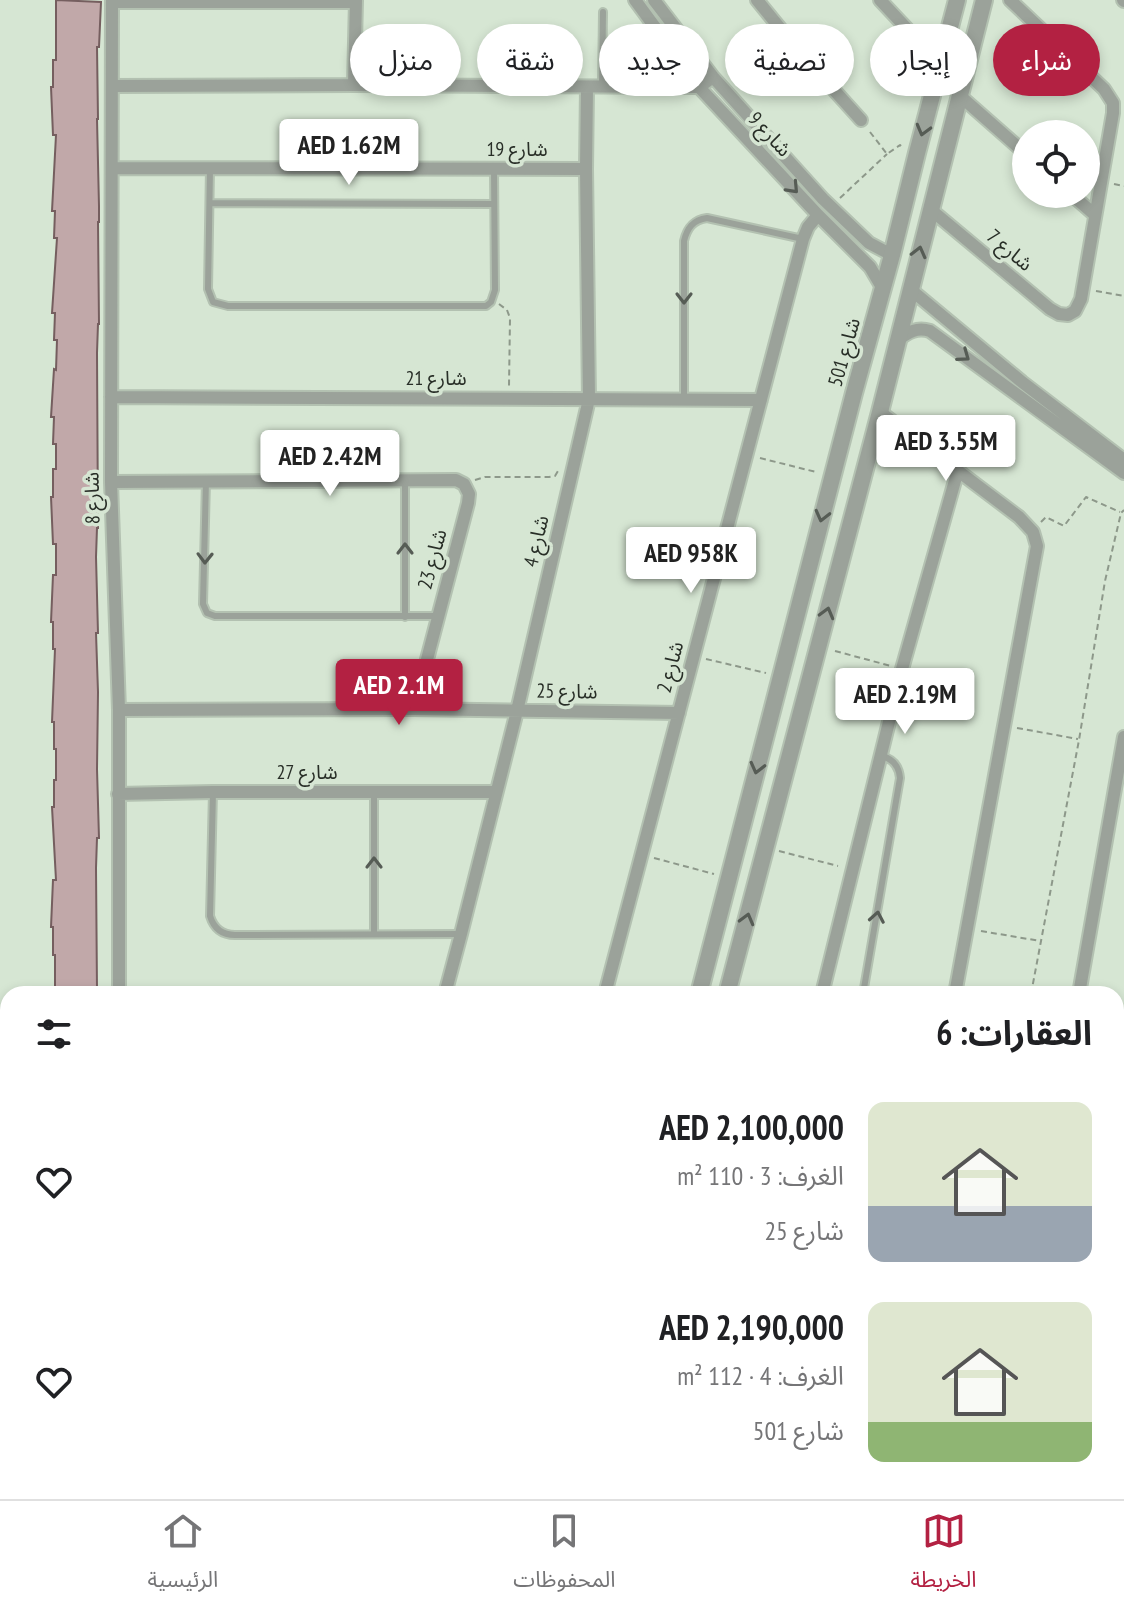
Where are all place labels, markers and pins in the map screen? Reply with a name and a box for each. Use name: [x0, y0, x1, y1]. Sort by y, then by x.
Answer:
pin: AED 1.62M: [257, 119, 441, 187]
pin: AED 3.55M: [854, 415, 1038, 483]
pin: AED 2.42M: [238, 430, 422, 498]
pin: AED 958K: [608, 527, 774, 595]
pin: AED 2.1M: [316, 659, 482, 727]
pin: AED 2.19M: [813, 668, 997, 736]

